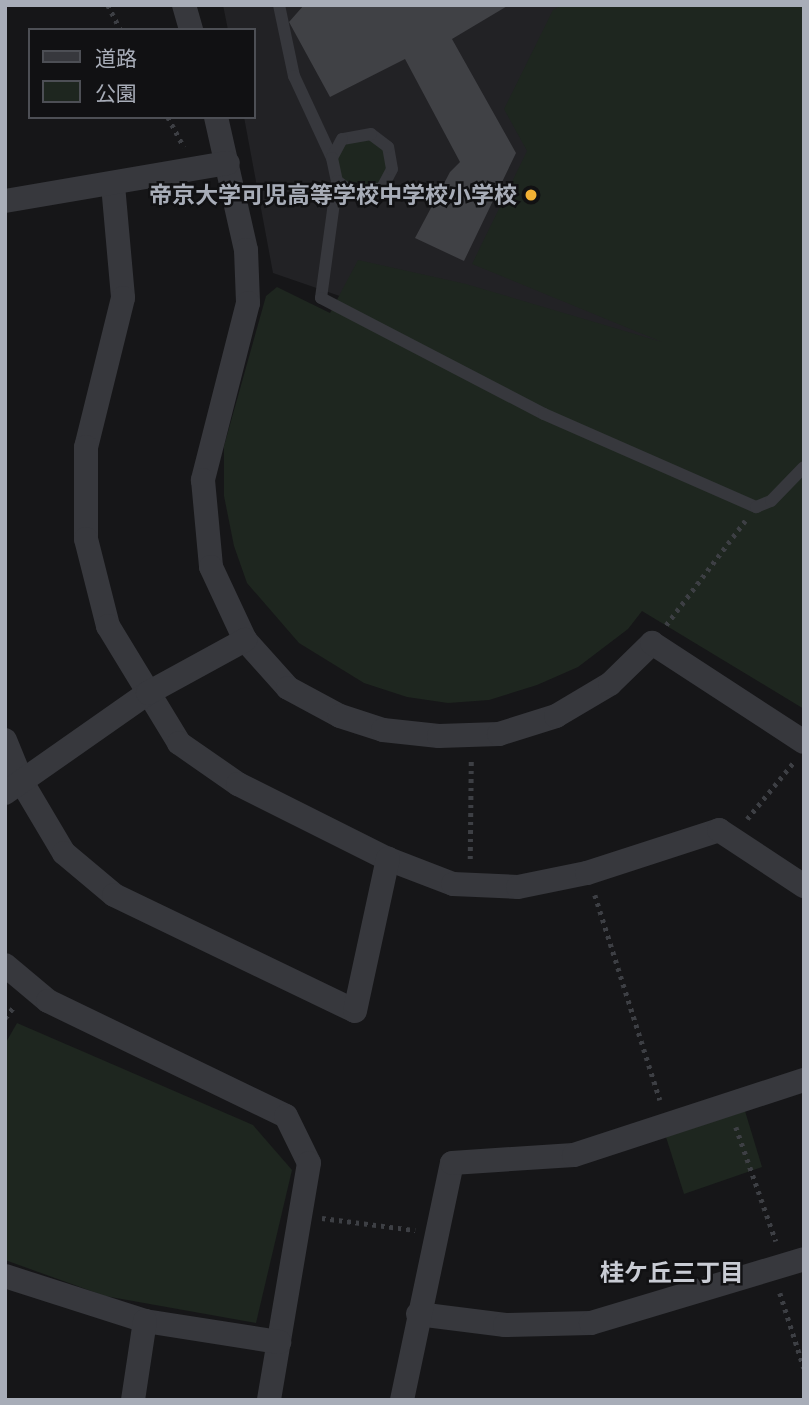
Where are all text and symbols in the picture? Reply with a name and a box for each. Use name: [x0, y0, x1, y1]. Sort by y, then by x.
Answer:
legend: [28, 28, 256, 119]
text: 道路: [95, 46, 137, 71]
text: 公園: [95, 81, 137, 106]
place label: 帝京大学可児高等学校中学校小学校: [149, 181, 517, 209]
marker: 帝京大学可児高等学校中学校小学校: [523, 187, 539, 203]
district label: 桂ケ丘三丁目: [600, 1259, 744, 1287]

